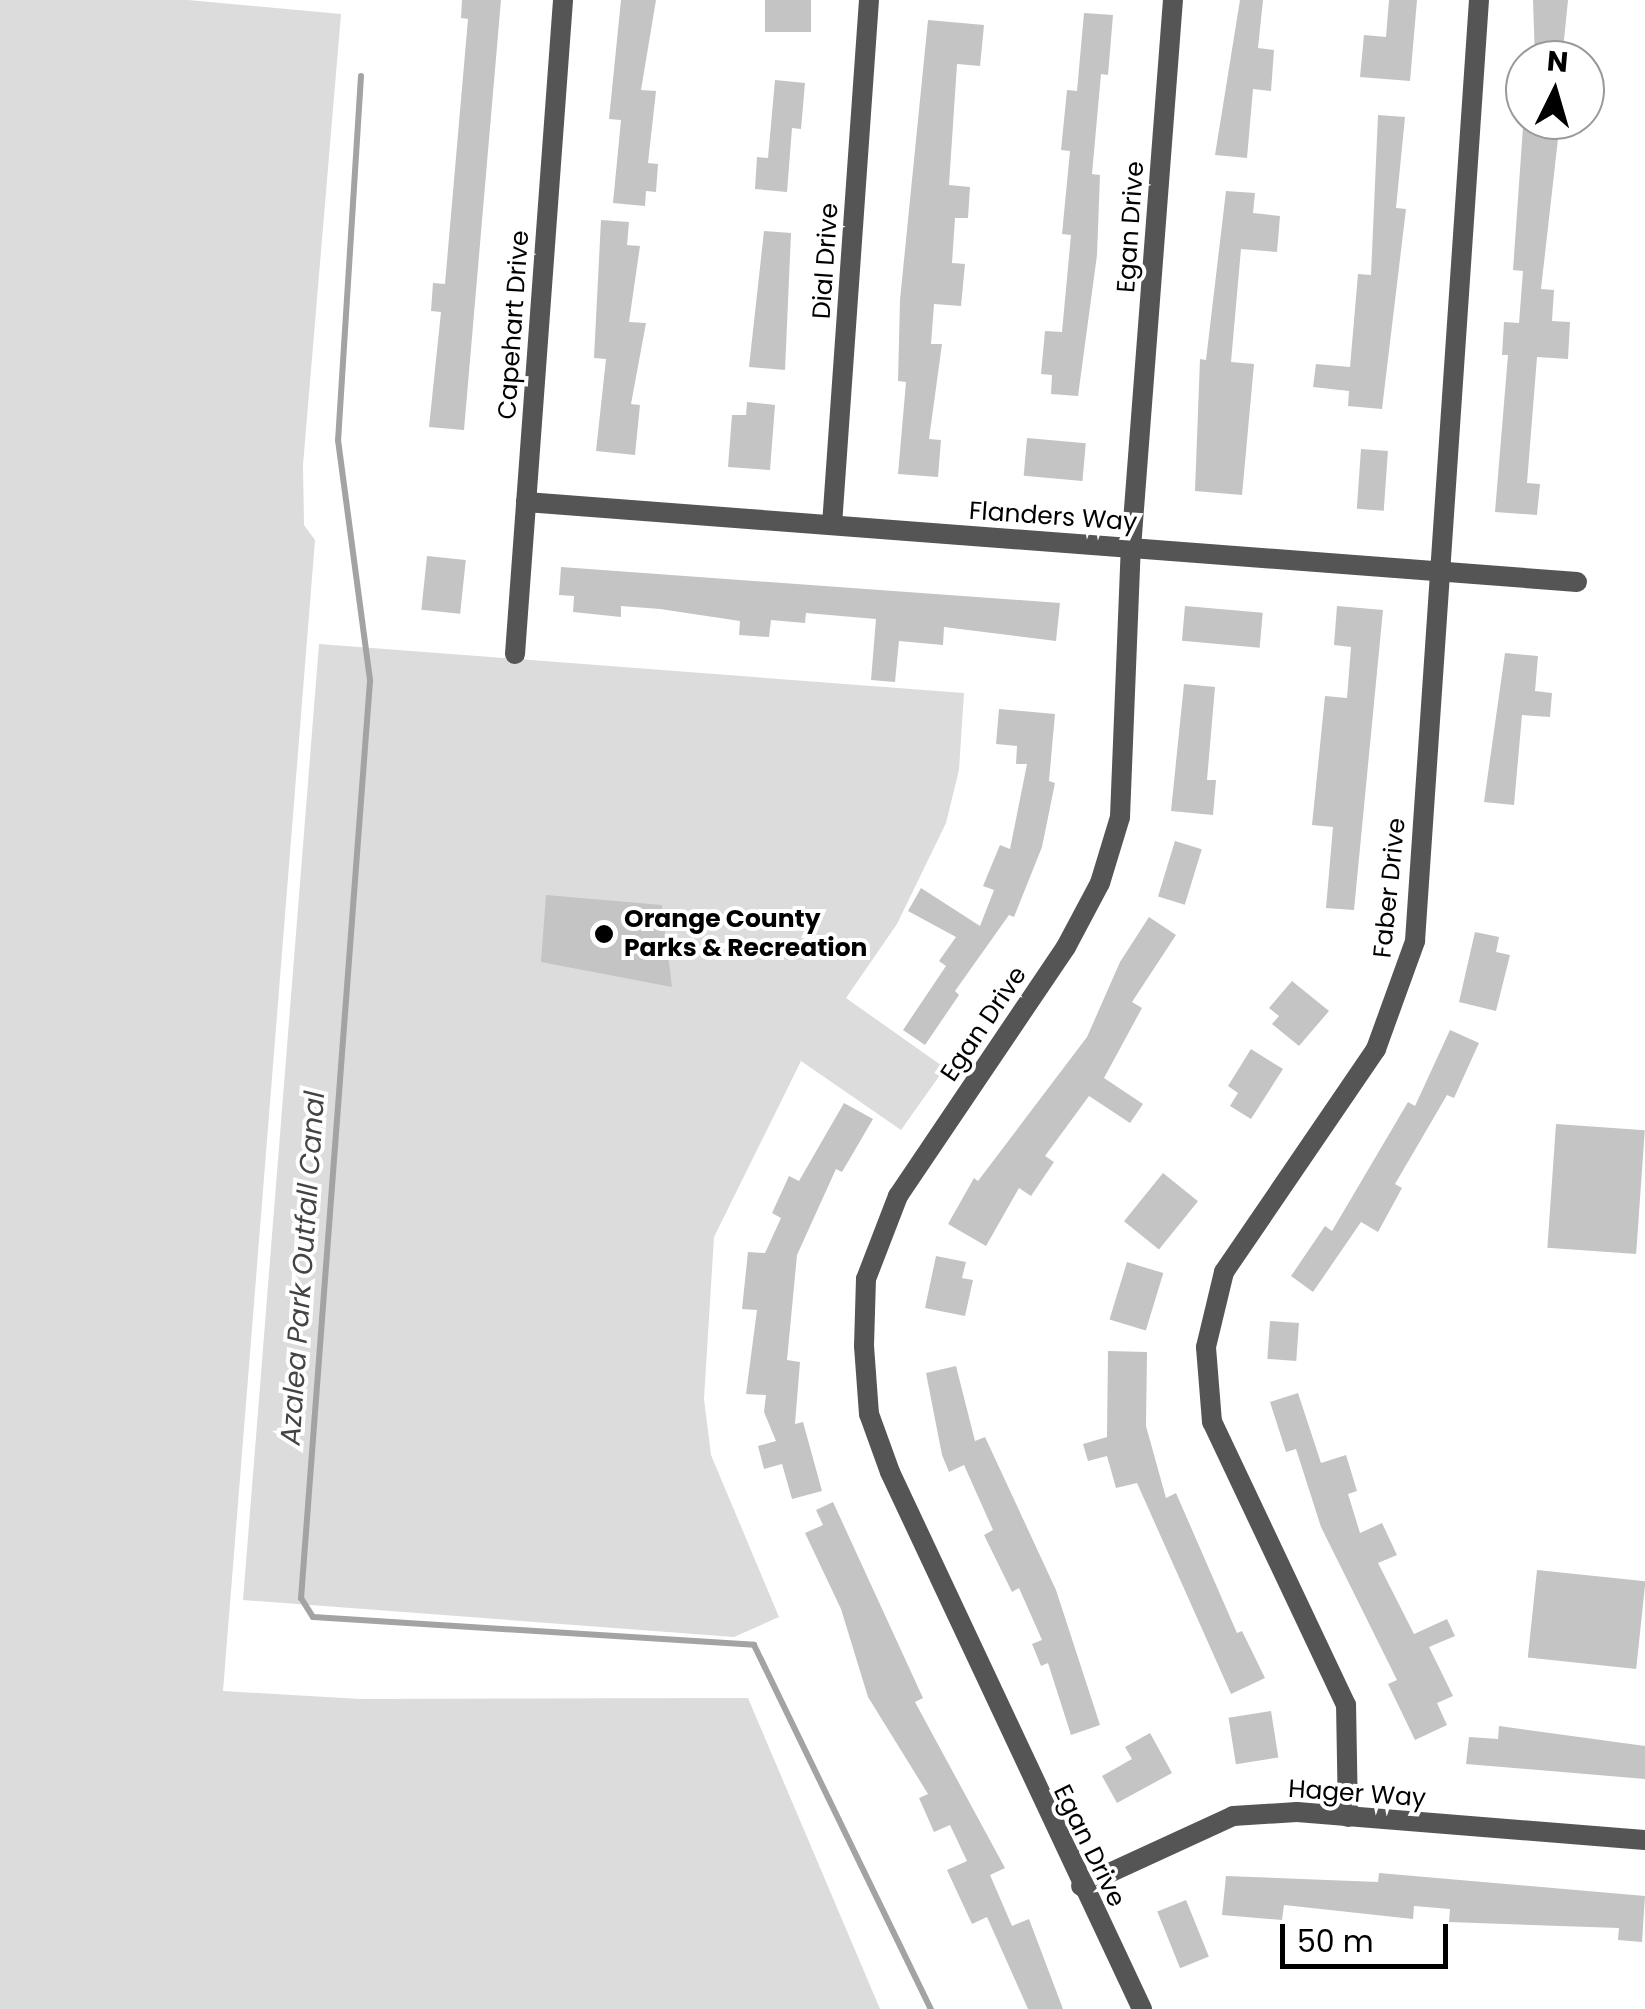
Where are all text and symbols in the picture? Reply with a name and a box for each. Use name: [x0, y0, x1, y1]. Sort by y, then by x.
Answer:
north arrow: [1505, 40, 1605, 140]
text: N: [1545, 41, 1570, 82]
street label: Egan Drive: [1111, 160, 1151, 294]
street label: Dial Drive: [807, 202, 845, 320]
street label: Capehart Drive: [492, 230, 536, 420]
street label: Flanders Way: [968, 496, 1138, 538]
street label: Faber Drive: [1368, 817, 1412, 959]
place label: Orange County Parks & Recreation: [624, 905, 867, 964]
marker: Orange County Parks & Recreation: [593, 923, 615, 945]
street label: Egan Drive: [935, 961, 1033, 1087]
water label: Azalea Park Outfall Canal: [274, 1090, 332, 1446]
street label: Hager Way: [1287, 1774, 1427, 1814]
street label: Egan Drive: [1047, 1780, 1131, 1912]
scale bar: [1285, 1904, 1452, 1966]
text: 50 m: [1297, 1920, 1374, 1963]

